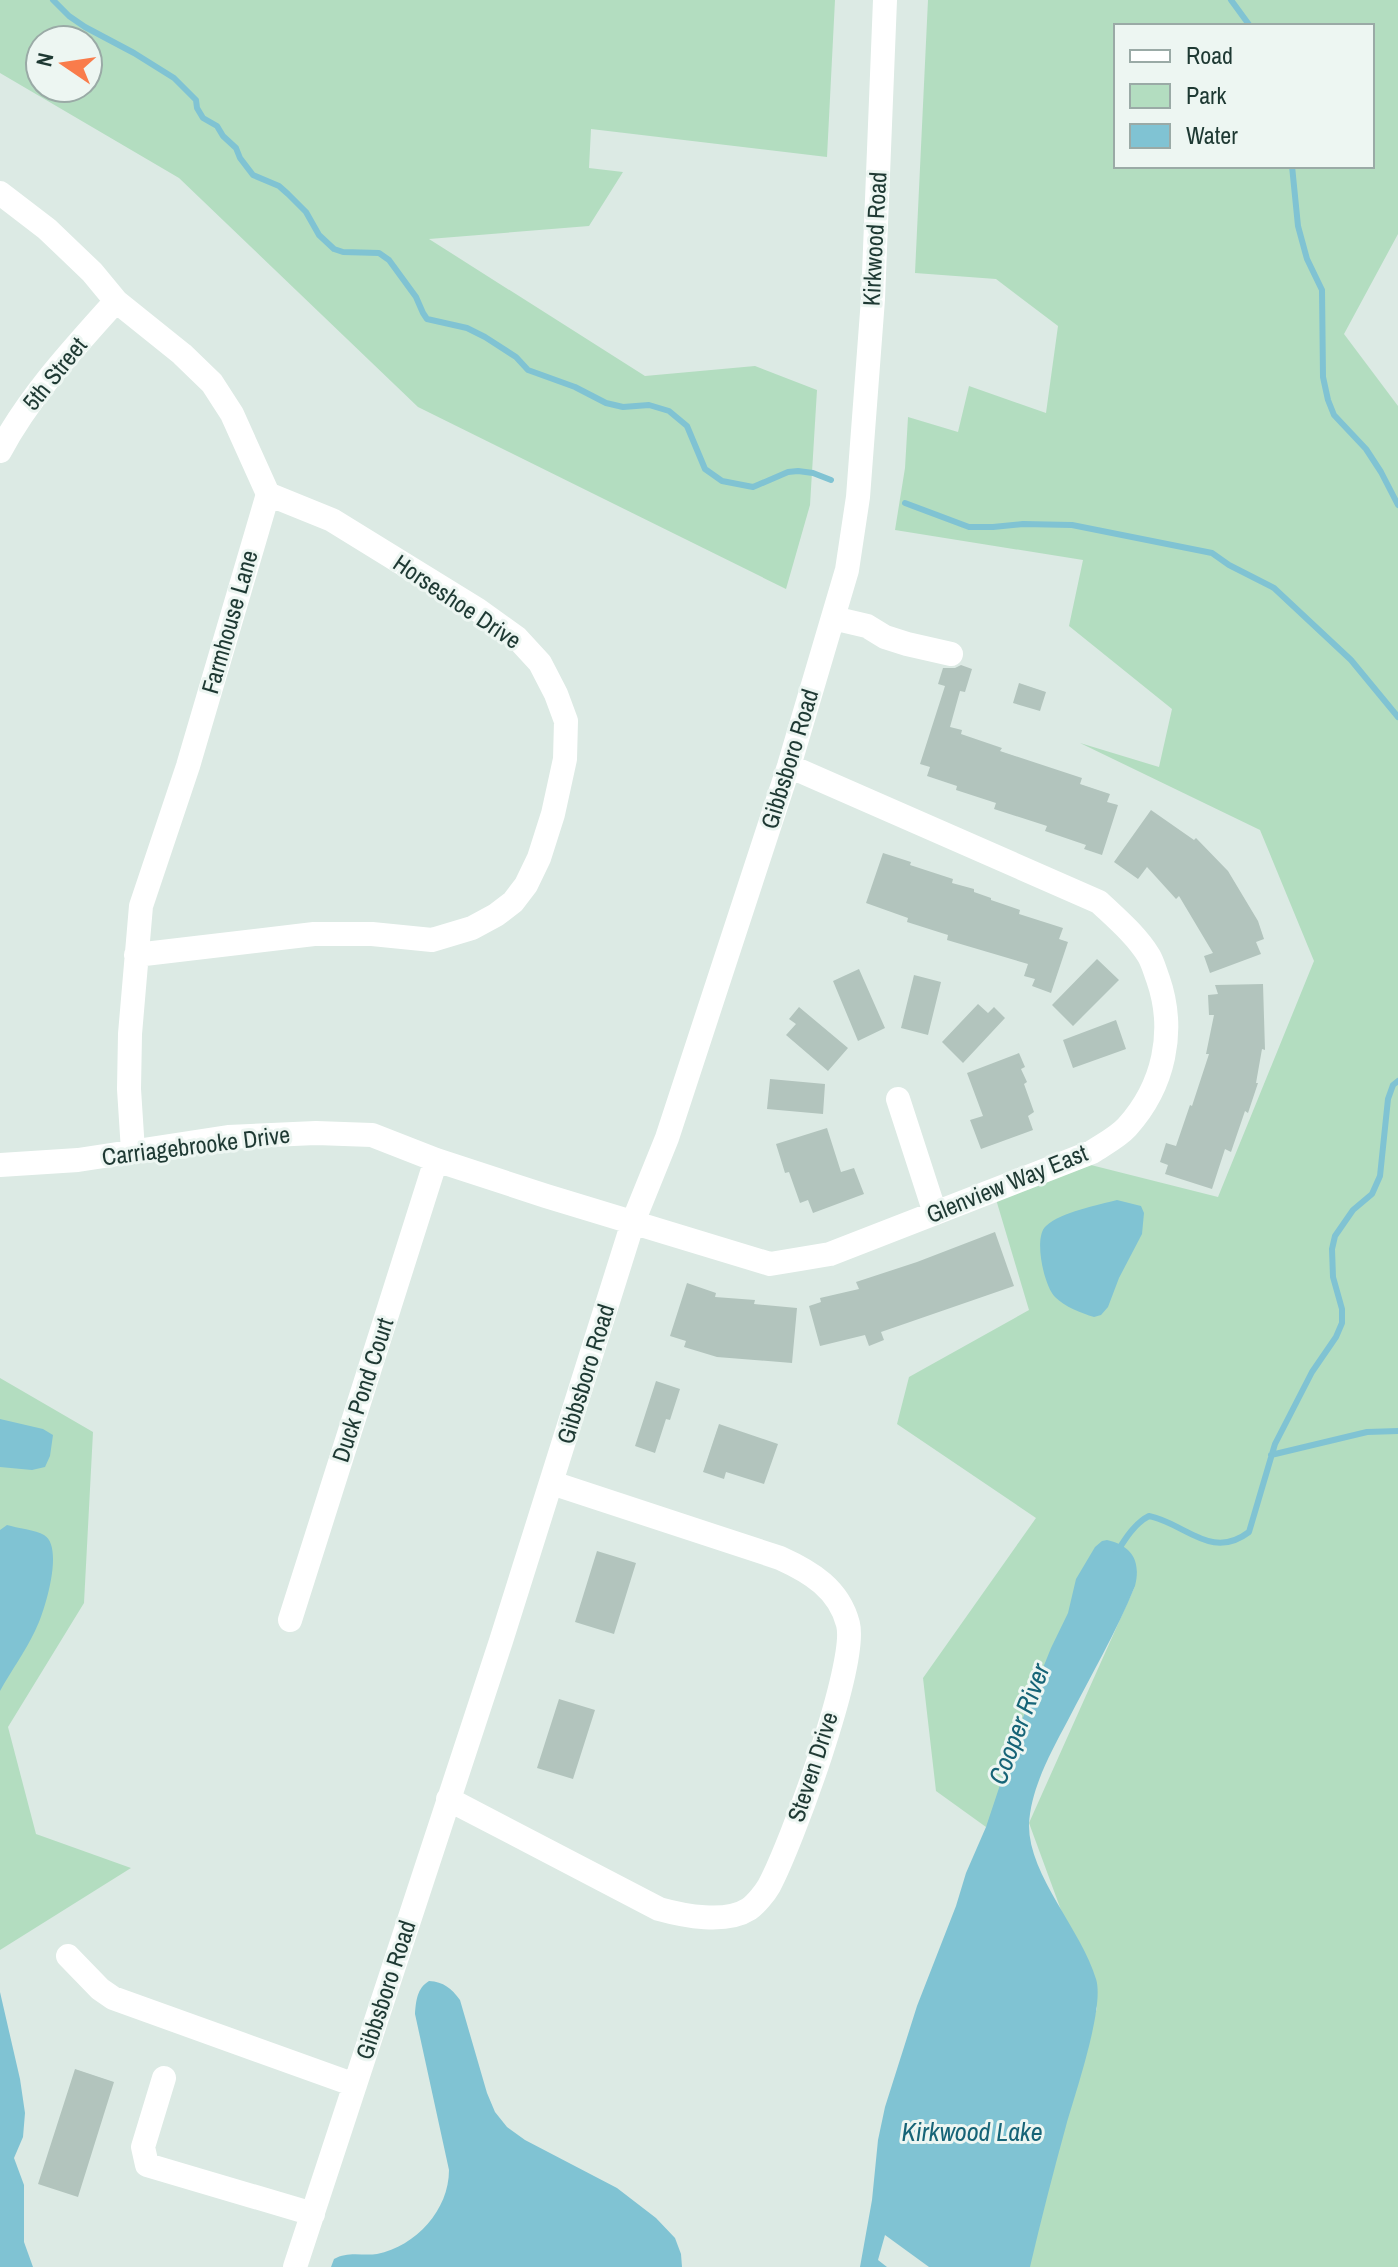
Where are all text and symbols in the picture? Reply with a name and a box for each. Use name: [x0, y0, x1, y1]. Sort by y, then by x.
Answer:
north arrow: [24, 24, 104, 104]
legend: [1114, 24, 1374, 168]
text: Road: [1186, 39, 1233, 71]
text: N: [28, 50, 61, 69]
text: Park: [1186, 79, 1227, 111]
text: Water: [1186, 119, 1238, 151]
street label: Kirkwood Road: [855, 171, 894, 307]
street label: 5th Street: [15, 330, 94, 417]
street label: Farmhouse Lane: [193, 546, 265, 697]
street label: Horseshoe Drive: [387, 547, 528, 656]
street label: Gibbsboro Road: [753, 685, 825, 832]
street label: Carriagebrooke Drive: [100, 1118, 292, 1172]
street label: Glenview Way East: [921, 1136, 1092, 1230]
street label: Gibbsboro Road: [549, 1300, 621, 1447]
street label: Duck Pond Court: [324, 1313, 401, 1466]
water label: Cooper River: [979, 1658, 1058, 1789]
street label: Steven Drive: [779, 1708, 845, 1826]
street label: Gibbsboro Road: [348, 1916, 423, 2063]
water label: Kirkwood Lake: [901, 2114, 1043, 2149]

